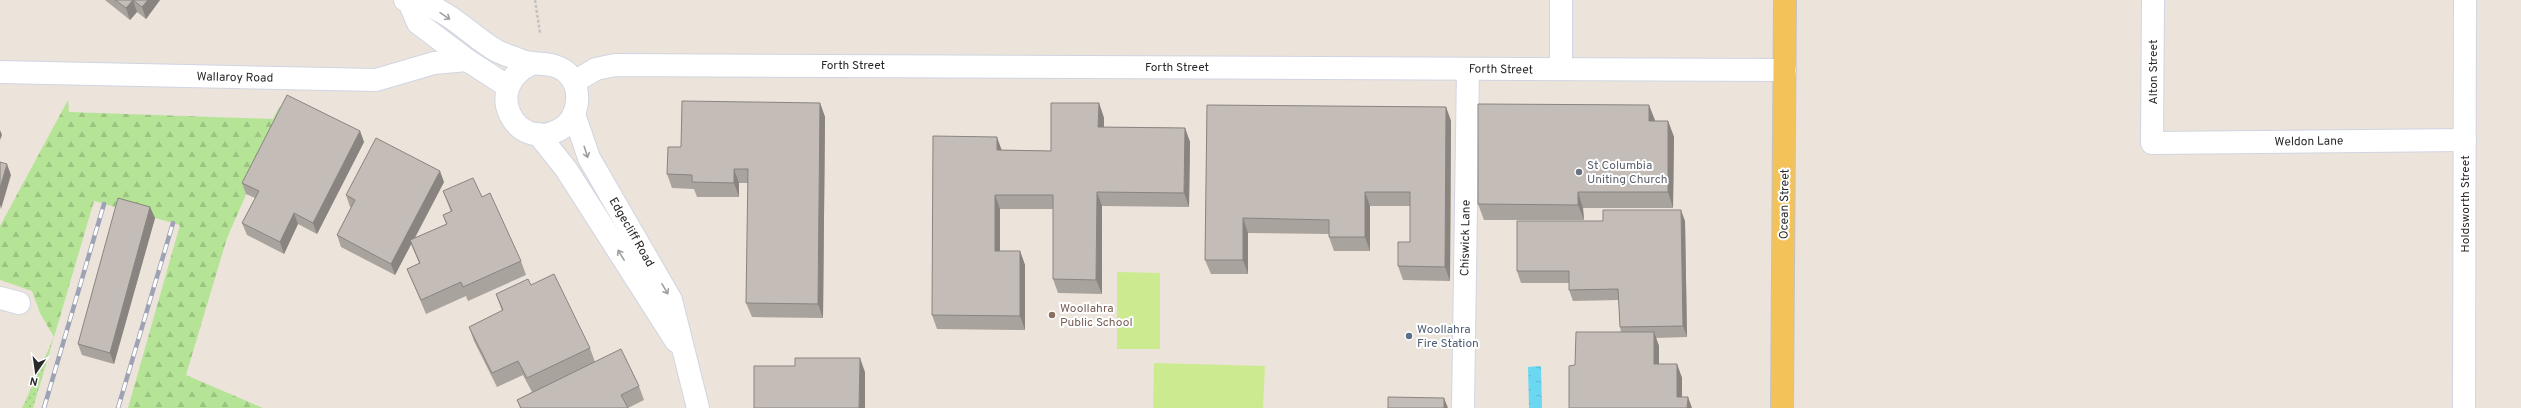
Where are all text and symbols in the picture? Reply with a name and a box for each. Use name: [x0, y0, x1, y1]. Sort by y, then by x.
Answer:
one-way arrow: [439, 12, 451, 20]
street label: Alton Street: [2146, 40, 2162, 104]
street label: Forth Street: [821, 58, 885, 74]
street label: Forth Street: [1145, 60, 1209, 76]
street label: Forth Street: [1469, 61, 1533, 79]
street label: Wallaroy Road: [196, 69, 274, 87]
street label: Weldon Lane: [2274, 133, 2344, 151]
one-way arrow: [583, 145, 591, 157]
street label: Holdsworth Street: [2458, 155, 2474, 253]
place label: St Columbia Uniting Church: [1587, 158, 1667, 188]
marker: St Columbia Uniting Church: [1574, 167, 1584, 177]
street label: Ocean Street: [1776, 169, 1794, 239]
street label: Edgecliff Road: [605, 195, 658, 270]
street label: Chiswick Lane: [1457, 200, 1475, 276]
one-way arrow: [617, 250, 625, 261]
one-way arrow: [661, 283, 669, 294]
place label: Woollahra Public School: [1060, 301, 1133, 331]
marker: Woollahra Public School: [1047, 310, 1057, 320]
place label: Woollahra Fire Station: [1417, 322, 1479, 352]
marker: Woollahra Fire Station: [1404, 331, 1414, 341]
north arrow: [16, 352, 56, 392]
text: N: [29, 373, 39, 388]

